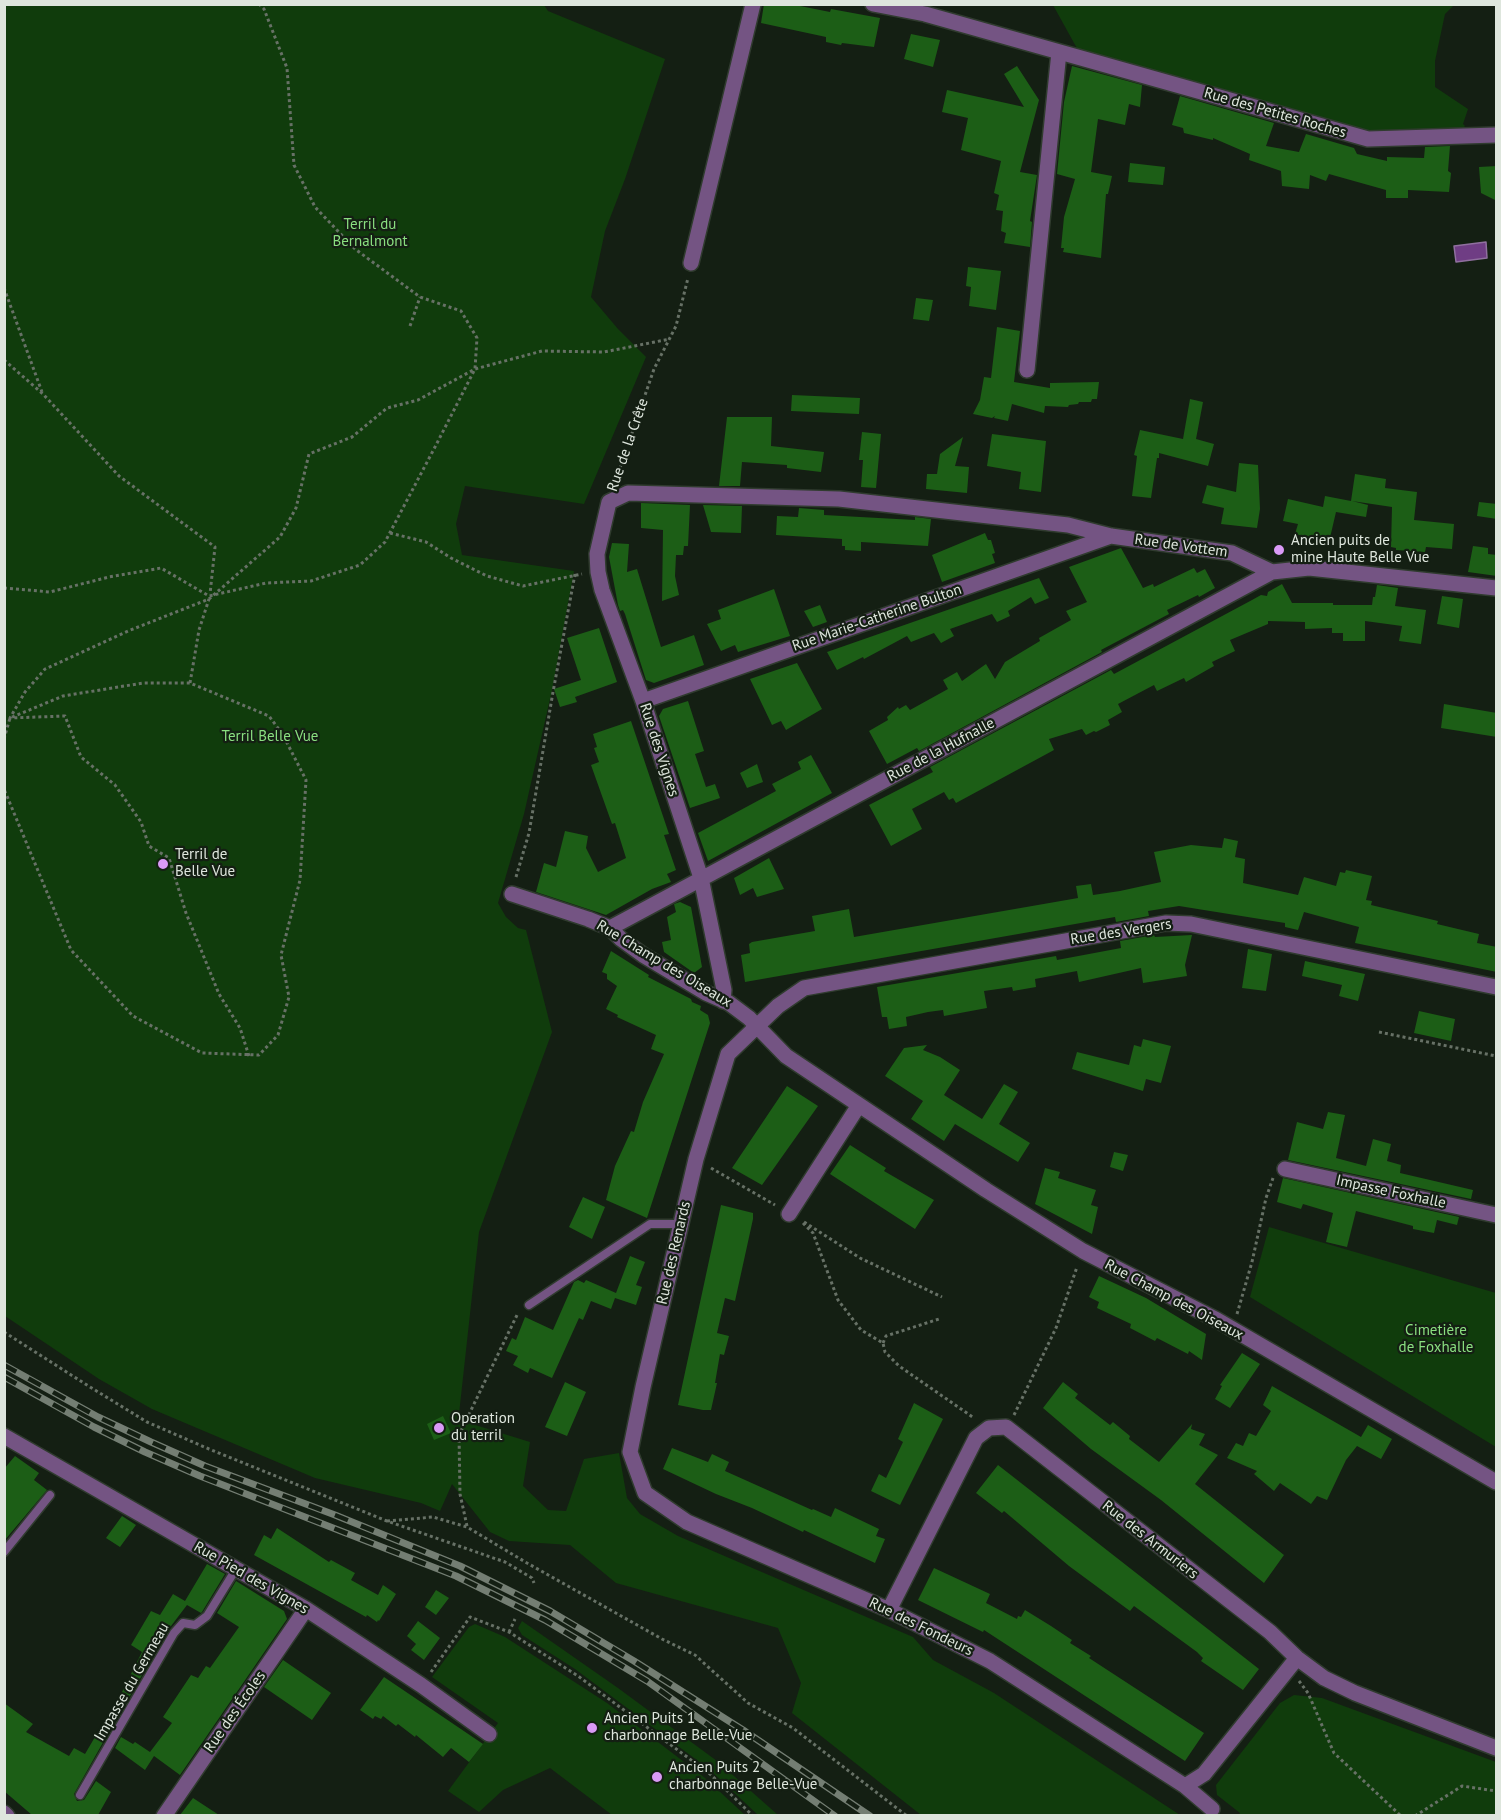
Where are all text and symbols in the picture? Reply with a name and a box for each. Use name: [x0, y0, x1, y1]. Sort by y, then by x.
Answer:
street label: Rue des Petites Roches: [1202, 84, 1348, 142]
park label: Terril du Bernalmont: [332, 216, 408, 251]
street label: Rue de la Crête: [604, 396, 652, 494]
street label: Rue de Vottem: [1133, 531, 1229, 561]
place label: Ancien puits de mine Haute Belle Vue: [1291, 532, 1429, 567]
marker: Ancien puits de mine Haute Belle Vue: [1272, 543, 1286, 557]
street label: Rue Marie-Catherine Bulton: [790, 581, 964, 655]
street label: Rue des Vignes: [635, 701, 683, 799]
street label: Rue de la Hufnalle: [884, 714, 998, 786]
park label: Terril Belle Vue: [222, 728, 318, 746]
place label: Terril de Belle Vue: [175, 846, 235, 881]
marker: Terril de Belle Vue: [156, 857, 170, 871]
street label: Rue des Vergers: [1069, 915, 1173, 949]
street label: Rue Champ des Oiseaux: [593, 917, 735, 1011]
street label: Impasse Foxhalle: [1335, 1172, 1447, 1212]
street label: Rue des Renards: [653, 1200, 695, 1306]
street label: Rue Champ des Oiseaux: [1102, 1256, 1246, 1344]
park label: Cimetière de Foxhalle: [1399, 1322, 1473, 1357]
place label: Operation du terril: [451, 1410, 515, 1445]
marker: Operation du terril: [432, 1421, 446, 1435]
street label: Rue des Armuriers: [1098, 1497, 1202, 1583]
street label: Rue Pied des Vignes: [190, 1538, 312, 1618]
street label: Rue des Fondeurs: [866, 1594, 976, 1660]
street label: Impasse du Germeau: [91, 1620, 173, 1744]
street label: Rue des Écoles: [200, 1668, 270, 1756]
place label: Ancien Puits 1 charbonnage Belle-Vue: [604, 1710, 752, 1745]
marker: Ancien Puits 1 charbonnage Belle-Vue: [585, 1721, 599, 1735]
place label: Ancien Puits 2 charbonnage Belle-Vue: [669, 1759, 817, 1794]
marker: Ancien Puits 2 charbonnage Belle-Vue: [650, 1770, 664, 1784]

